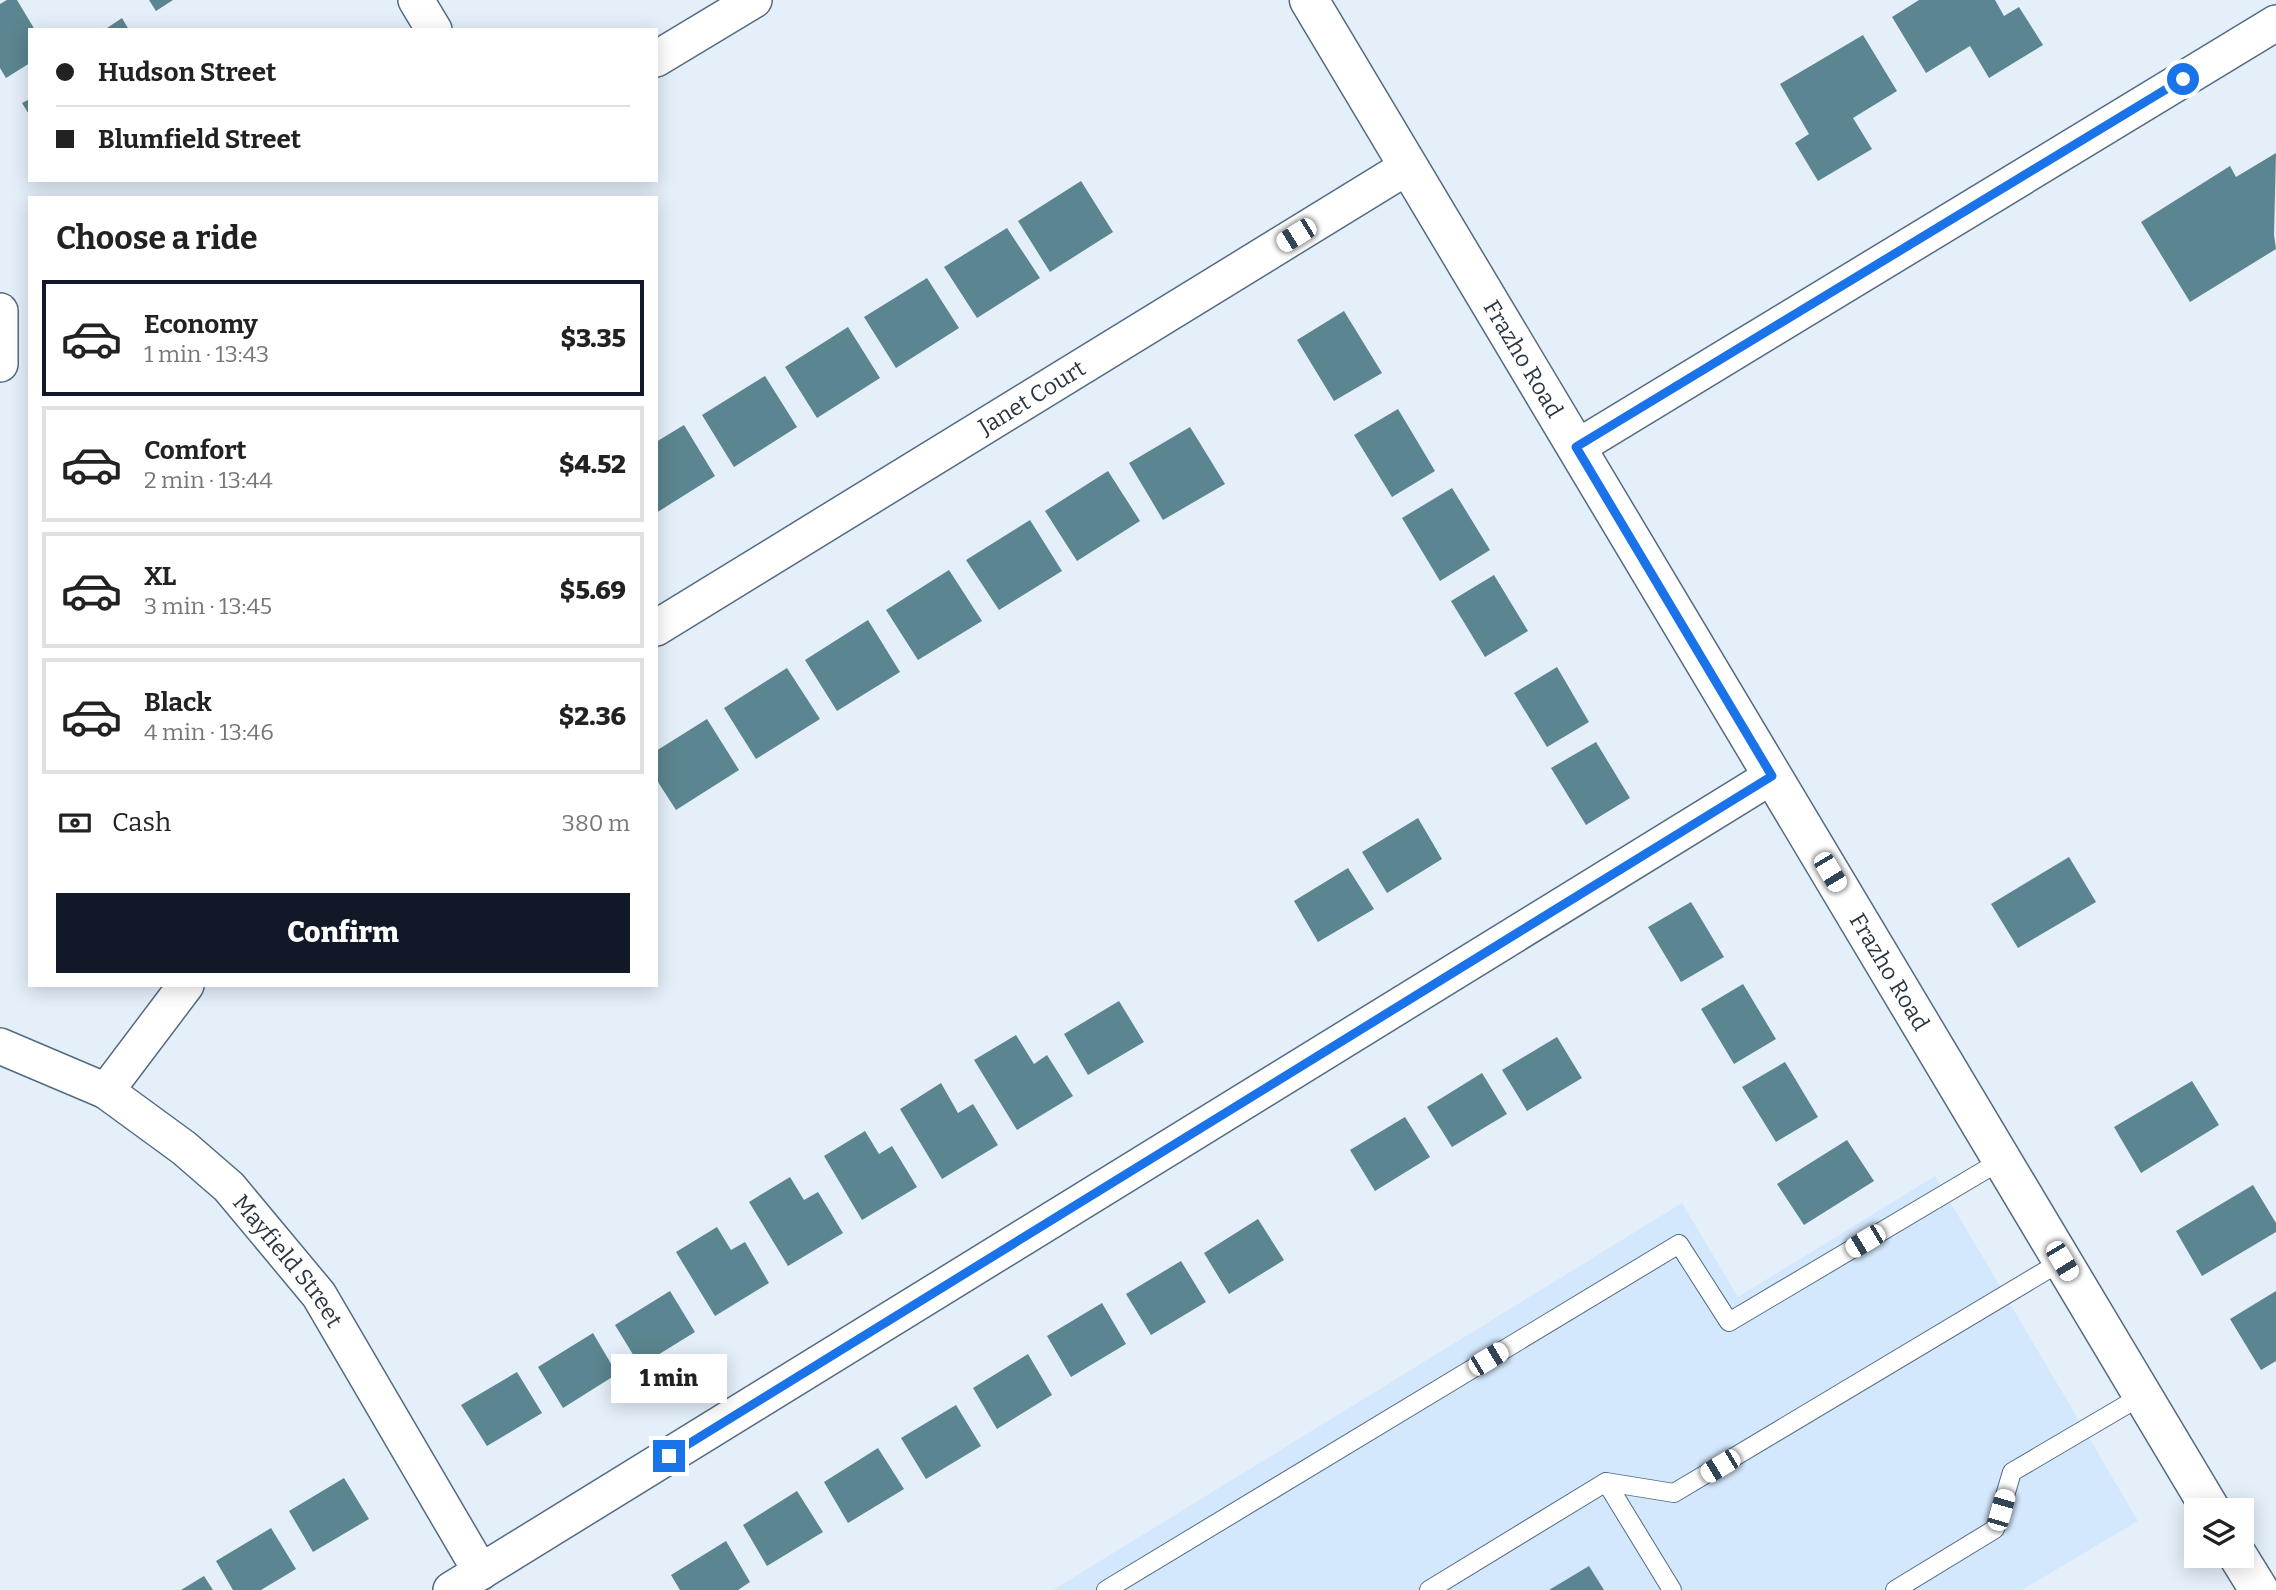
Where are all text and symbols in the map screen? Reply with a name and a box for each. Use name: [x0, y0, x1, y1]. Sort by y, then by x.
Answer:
text: Hudson Street: [98, 57, 276, 88]
route start: [2167, 63, 2199, 95]
text: Blumfield Street: [98, 124, 301, 155]
car: [1273, 215, 1320, 255]
text: Choose a ride: [56, 219, 257, 257]
street label: Frazho Road: [1478, 295, 1569, 423]
icon: car: [60, 307, 123, 370]
text: Economy: [144, 309, 258, 340]
text: $3.35: [561, 323, 626, 354]
text: 1 min · 13:43: [144, 340, 269, 368]
street label: Janet Court: [973, 354, 1090, 441]
icon: car: [60, 433, 123, 496]
text: Comfort: [144, 435, 247, 466]
text: $4.52: [559, 449, 626, 480]
text: 2 min · 13:44: [144, 466, 273, 494]
icon: car: [60, 559, 123, 622]
text: XL: [144, 561, 176, 592]
text: $5.69: [560, 575, 626, 606]
text: 3 min · 13:45: [144, 592, 272, 620]
icon: car: [60, 685, 123, 748]
text: Black: [144, 687, 212, 718]
text: $2.36: [559, 701, 626, 732]
text: 4 min · 13:46: [144, 718, 274, 746]
icon: cash: [56, 804, 94, 842]
text: Cash: [112, 807, 171, 838]
text: 380 m: [562, 809, 630, 837]
car: [1811, 849, 1850, 895]
button: Confirm: [56, 893, 630, 973]
street label: Frazho Road: [1844, 908, 1936, 1036]
street label: Mayfield Street: [227, 1189, 349, 1332]
car: [1842, 1221, 1889, 1261]
car: [2043, 1238, 2082, 1284]
car: [1465, 1339, 1512, 1379]
callout: 1 min: [611, 1354, 727, 1404]
text: 1 min: [640, 1364, 698, 1392]
route end: [653, 1440, 685, 1472]
car: [1697, 1446, 1744, 1486]
car: [1986, 1487, 2017, 1533]
map controls: [2184, 1498, 2254, 1568]
button: layers: [2184, 1498, 2254, 1568]

